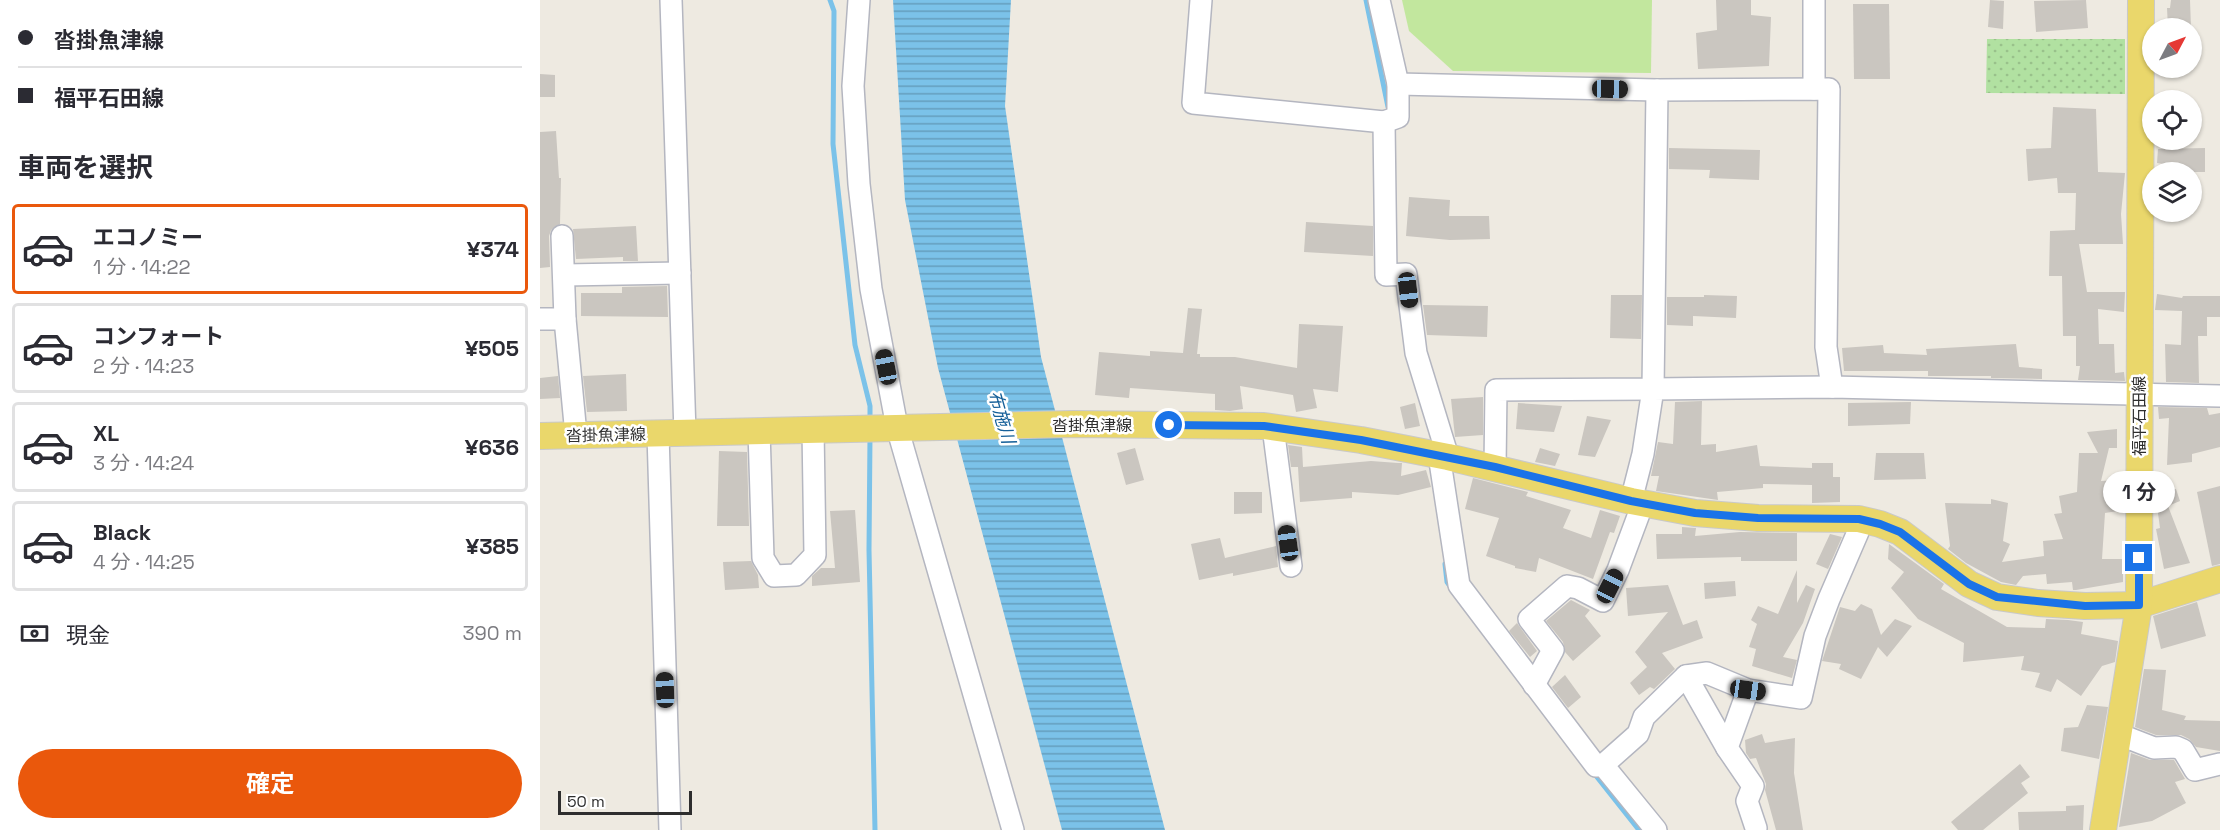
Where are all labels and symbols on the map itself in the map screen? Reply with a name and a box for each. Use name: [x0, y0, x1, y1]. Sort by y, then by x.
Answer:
north arrow: [2142, 18, 2202, 78]
car: [1592, 80, 1628, 98]
car: [1397, 271, 1419, 309]
car: [874, 348, 898, 386]
street label: 福平石田線: [2129, 376, 2150, 456]
water label: 布施川: [984, 388, 1021, 448]
route start: [1155, 411, 1182, 438]
street label: 沓掛魚津線: [1052, 415, 1132, 436]
street label: 沓掛魚津線: [566, 424, 646, 446]
callout: 1 分: [2103, 471, 2175, 513]
car: [1277, 524, 1299, 562]
route end: [2125, 544, 2152, 571]
car: [1594, 566, 1626, 606]
car: [655, 672, 675, 708]
car: [1729, 679, 1767, 701]
scale bar: [558, 788, 692, 816]

